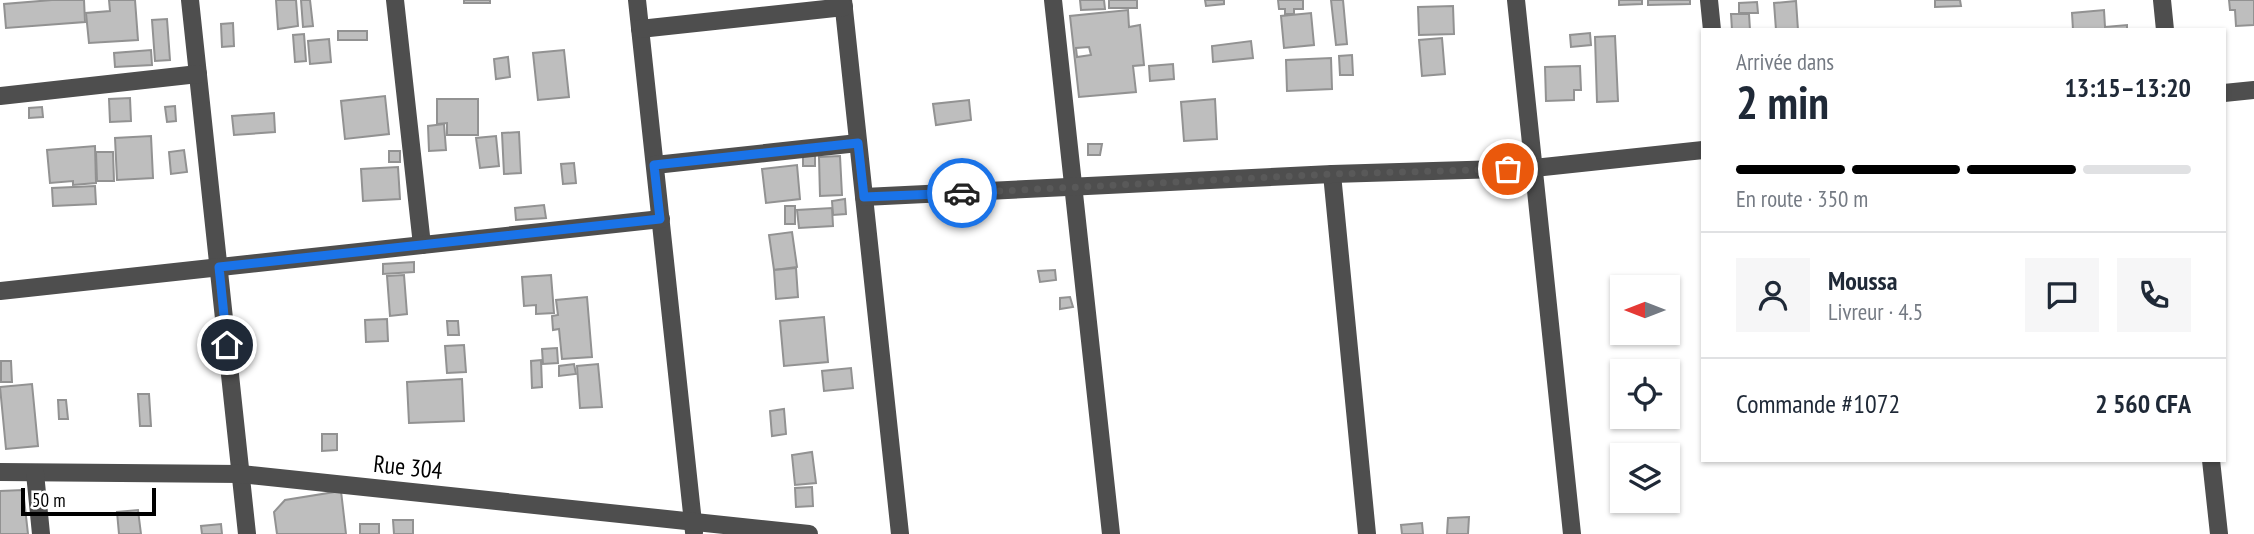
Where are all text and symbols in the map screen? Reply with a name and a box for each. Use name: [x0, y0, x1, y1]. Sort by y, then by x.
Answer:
text: Arrivée dans: [1736, 47, 1834, 76]
text: 13:15–13:20: [2064, 71, 2191, 104]
text: 2 min: [1736, 72, 1829, 132]
pin: [1478, 139, 1538, 199]
icon: bag: [1489, 150, 1527, 188]
courier: [927, 158, 997, 228]
icon: car: [943, 174, 981, 212]
text: En route · 350 m: [1736, 184, 1868, 213]
button: person: [1736, 258, 1810, 332]
button: chat: [2025, 258, 2099, 332]
button: phone: [2117, 258, 2191, 332]
text: Moussa: [1828, 264, 1897, 297]
north arrow: [1610, 275, 1680, 345]
map controls: [1610, 275, 1680, 513]
text: Livreur · 4.5: [1828, 297, 1923, 326]
pin: [197, 315, 257, 375]
icon: home: [208, 326, 246, 364]
button: locate: [1610, 359, 1680, 429]
text: Commande #1072: [1736, 387, 1900, 420]
text: 2 560 CFA: [2095, 387, 2191, 420]
button: layers: [1610, 443, 1680, 513]
street label: Rue 304: [372, 448, 444, 486]
scale bar: [21, 485, 156, 517]
text: 50 m: [32, 488, 66, 512]

